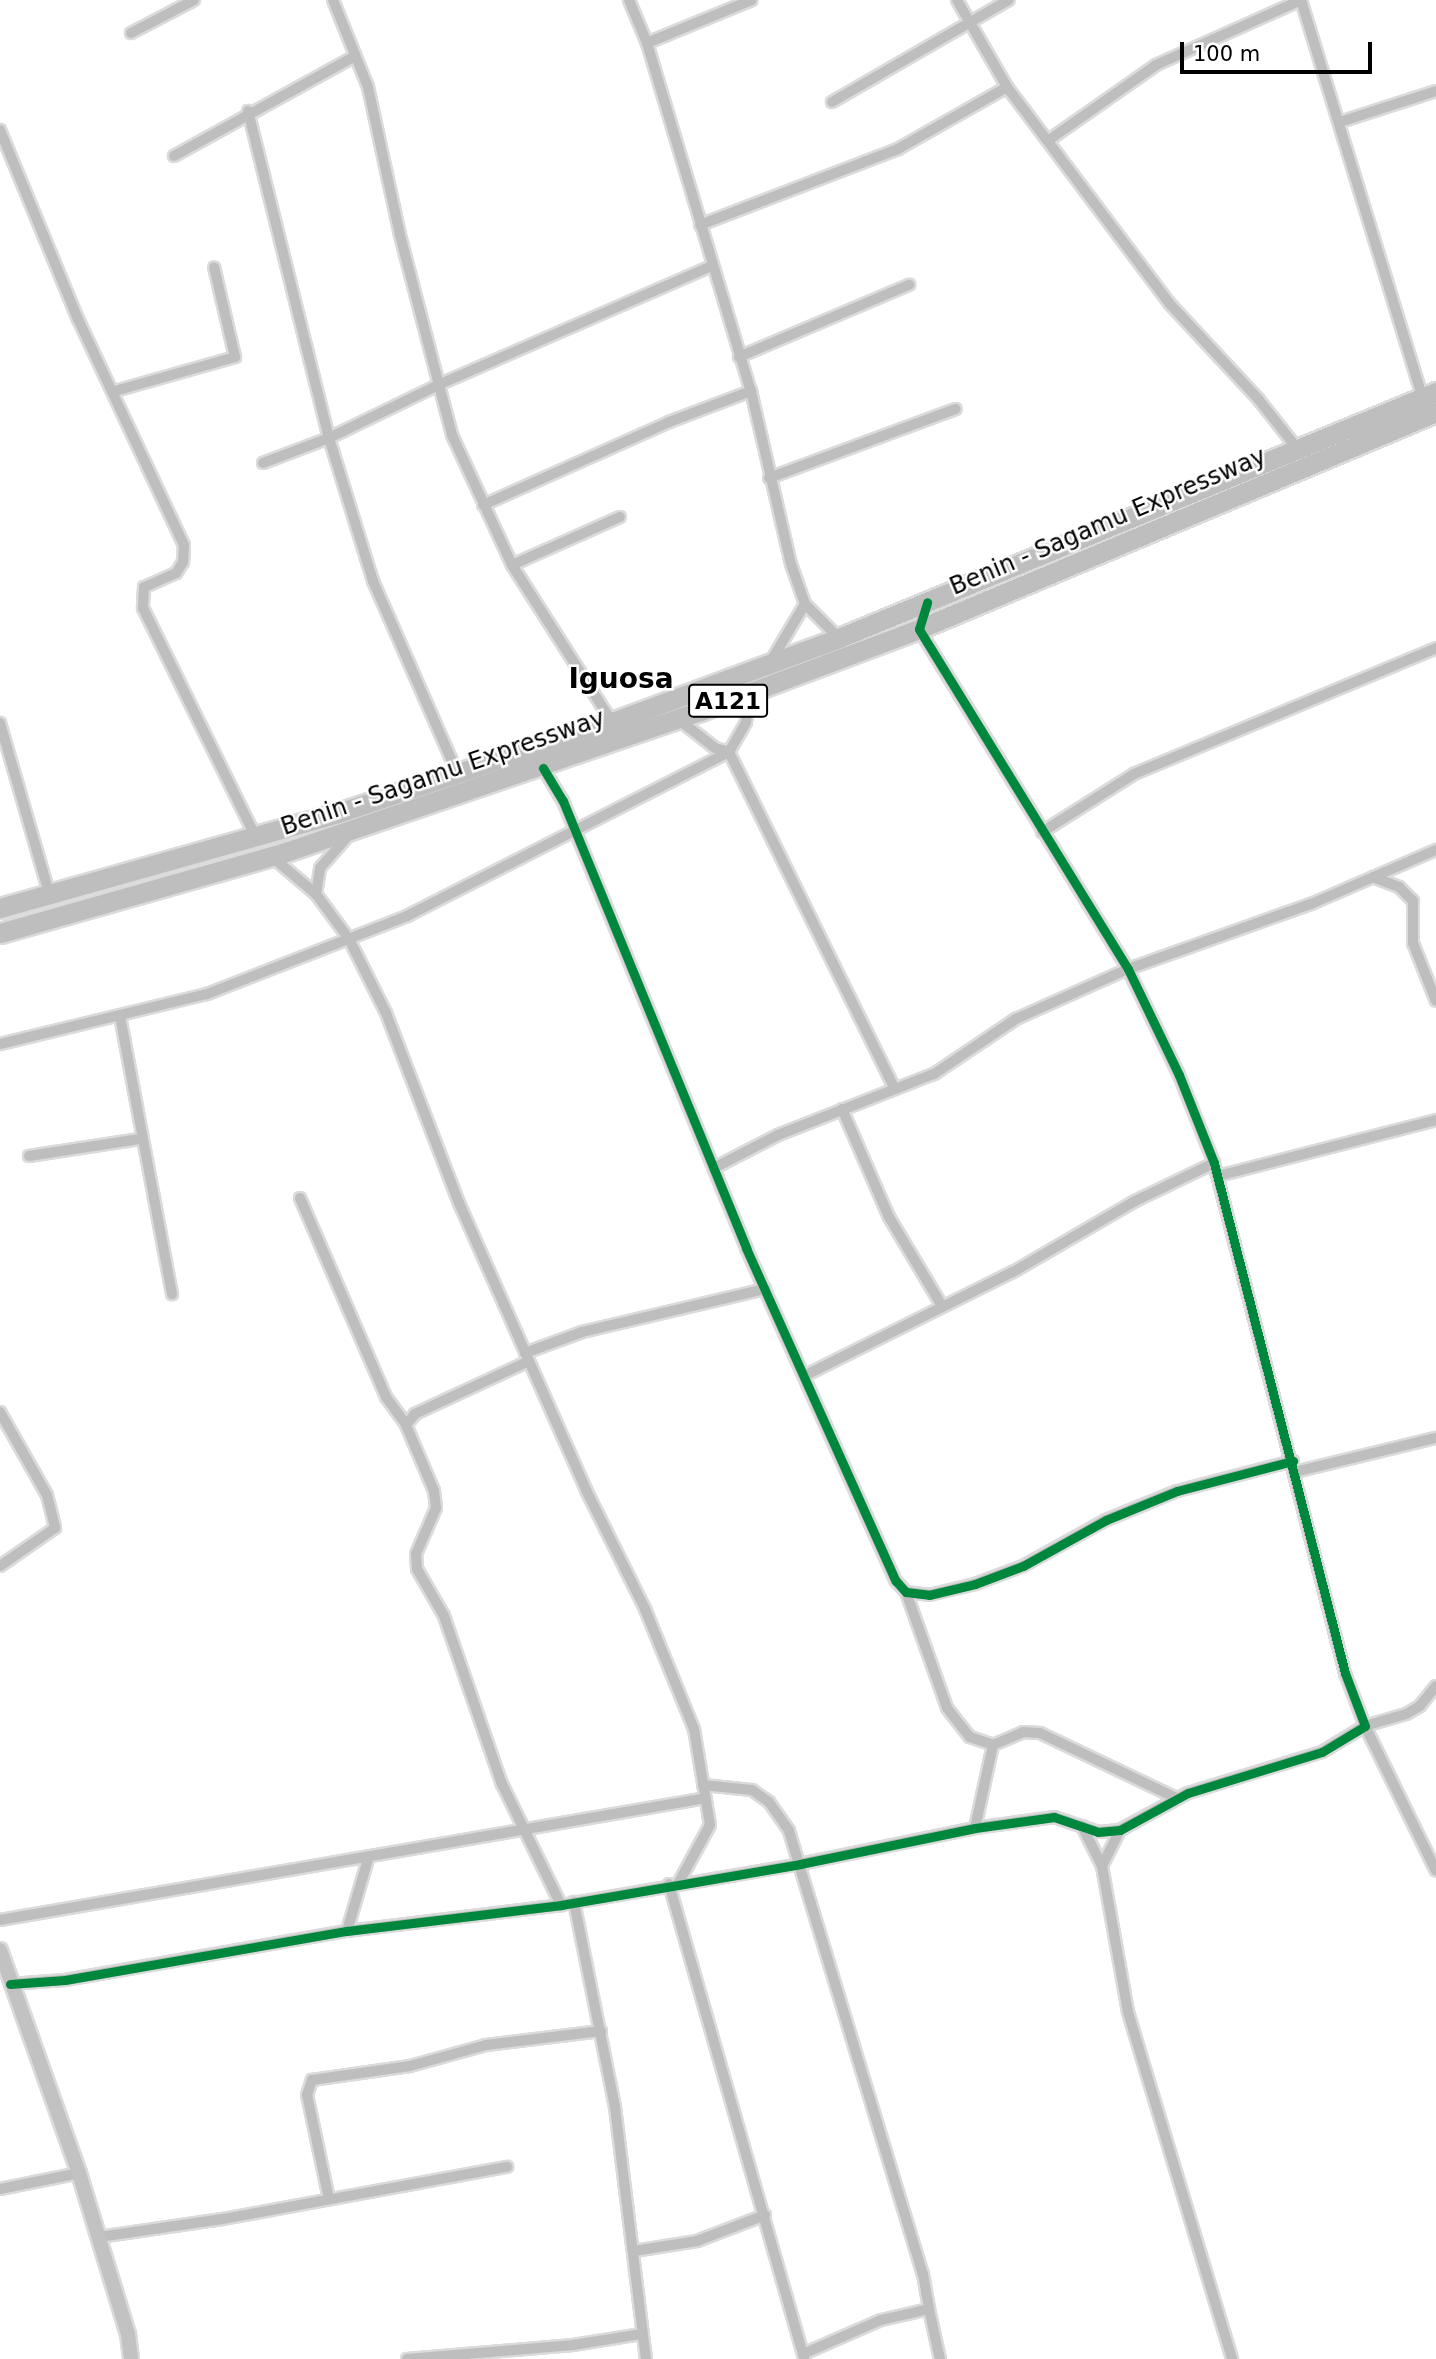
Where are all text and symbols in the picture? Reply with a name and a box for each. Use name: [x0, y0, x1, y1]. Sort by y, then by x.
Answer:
scale bar: [1184, 28, 1376, 72]
text: 100 m: [1193, 42, 1260, 66]
street label: Benin - Sagamu Expressway: [946, 442, 1270, 602]
district label: Iguosa: [568, 662, 674, 696]
road number: A121: [688, 681, 768, 720]
street label: Benin - Sagamu Expressway: [277, 704, 609, 842]

